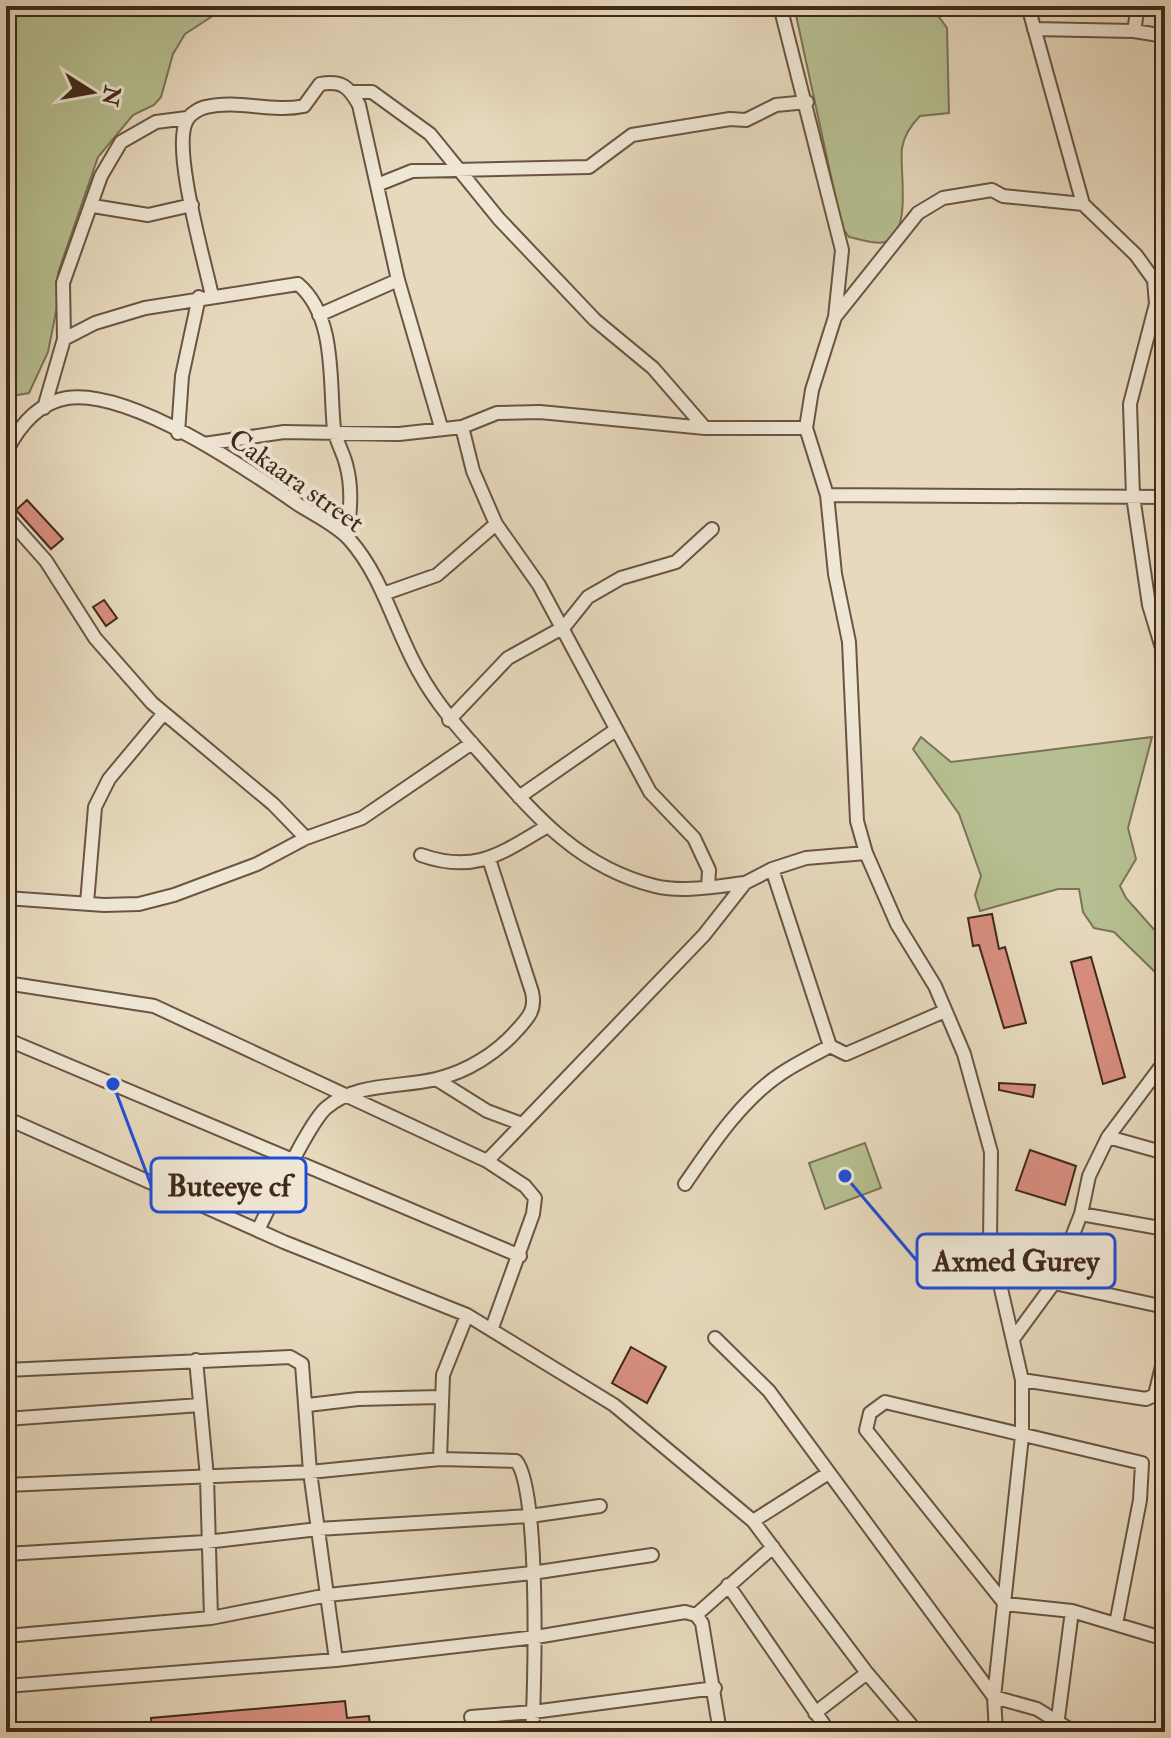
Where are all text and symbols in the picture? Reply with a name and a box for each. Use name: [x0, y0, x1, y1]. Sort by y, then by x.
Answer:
north arrow: [52, 52, 132, 132]
text: N: [95, 82, 126, 108]
street label: Cakaara street: [222, 422, 371, 541]
callout: Buteeye cf: [151, 1158, 306, 1212]
text: Buteeye cf: [167, 1168, 296, 1205]
callout: Axmed Gurey: [917, 1234, 1115, 1288]
text: Axmed Gurey: [931, 1243, 1101, 1280]

